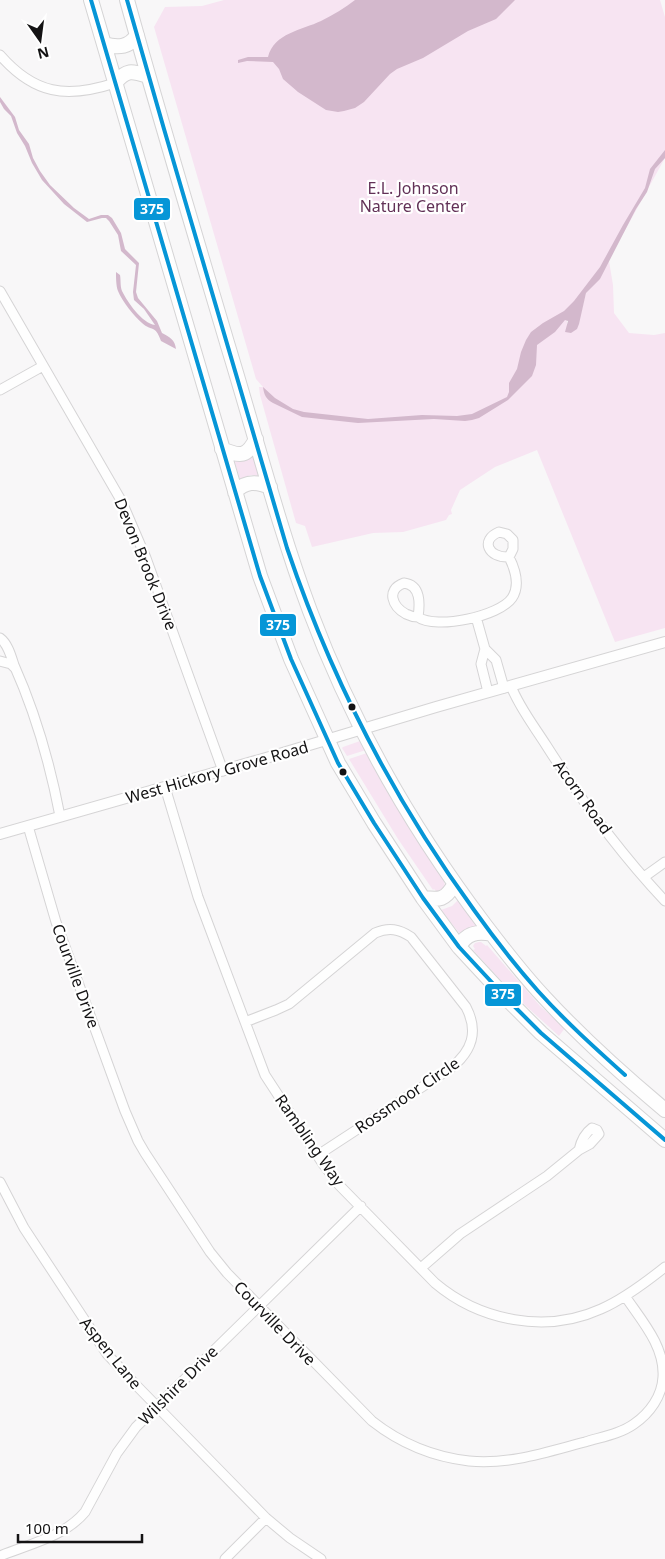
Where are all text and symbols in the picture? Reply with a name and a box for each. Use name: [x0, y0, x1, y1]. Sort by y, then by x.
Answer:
north arrow: [15, 15, 65, 65]
text: N: [35, 43, 51, 64]
park label: E.L. Johnson Nature Center: [360, 177, 467, 217]
line badge: 375: [133, 197, 171, 221]
text: 375: [140, 199, 164, 218]
street label: Devon Brook Drive: [109, 495, 183, 633]
line badge: 375: [259, 613, 297, 637]
text: 375: [266, 615, 290, 634]
unlabelled marker: [347, 702, 357, 712]
street label: West Hickory Grove Road: [123, 735, 311, 809]
street label: Acorn Road: [549, 755, 617, 839]
unlabelled marker: [338, 767, 348, 777]
street label: Courville Drive: [47, 921, 105, 1031]
line badge: 375: [484, 983, 522, 1007]
text: 375: [491, 984, 515, 1003]
street label: Rossmoor Circle: [351, 1052, 463, 1138]
street label: Rambling Way: [270, 1090, 350, 1191]
street label: Courville Drive: [229, 1276, 321, 1370]
street label: Aspen Lane: [75, 1312, 147, 1394]
street label: Wilshire Drive: [134, 1341, 222, 1429]
scale bar: [18, 1512, 141, 1544]
text: 100 m: [25, 1518, 69, 1538]

